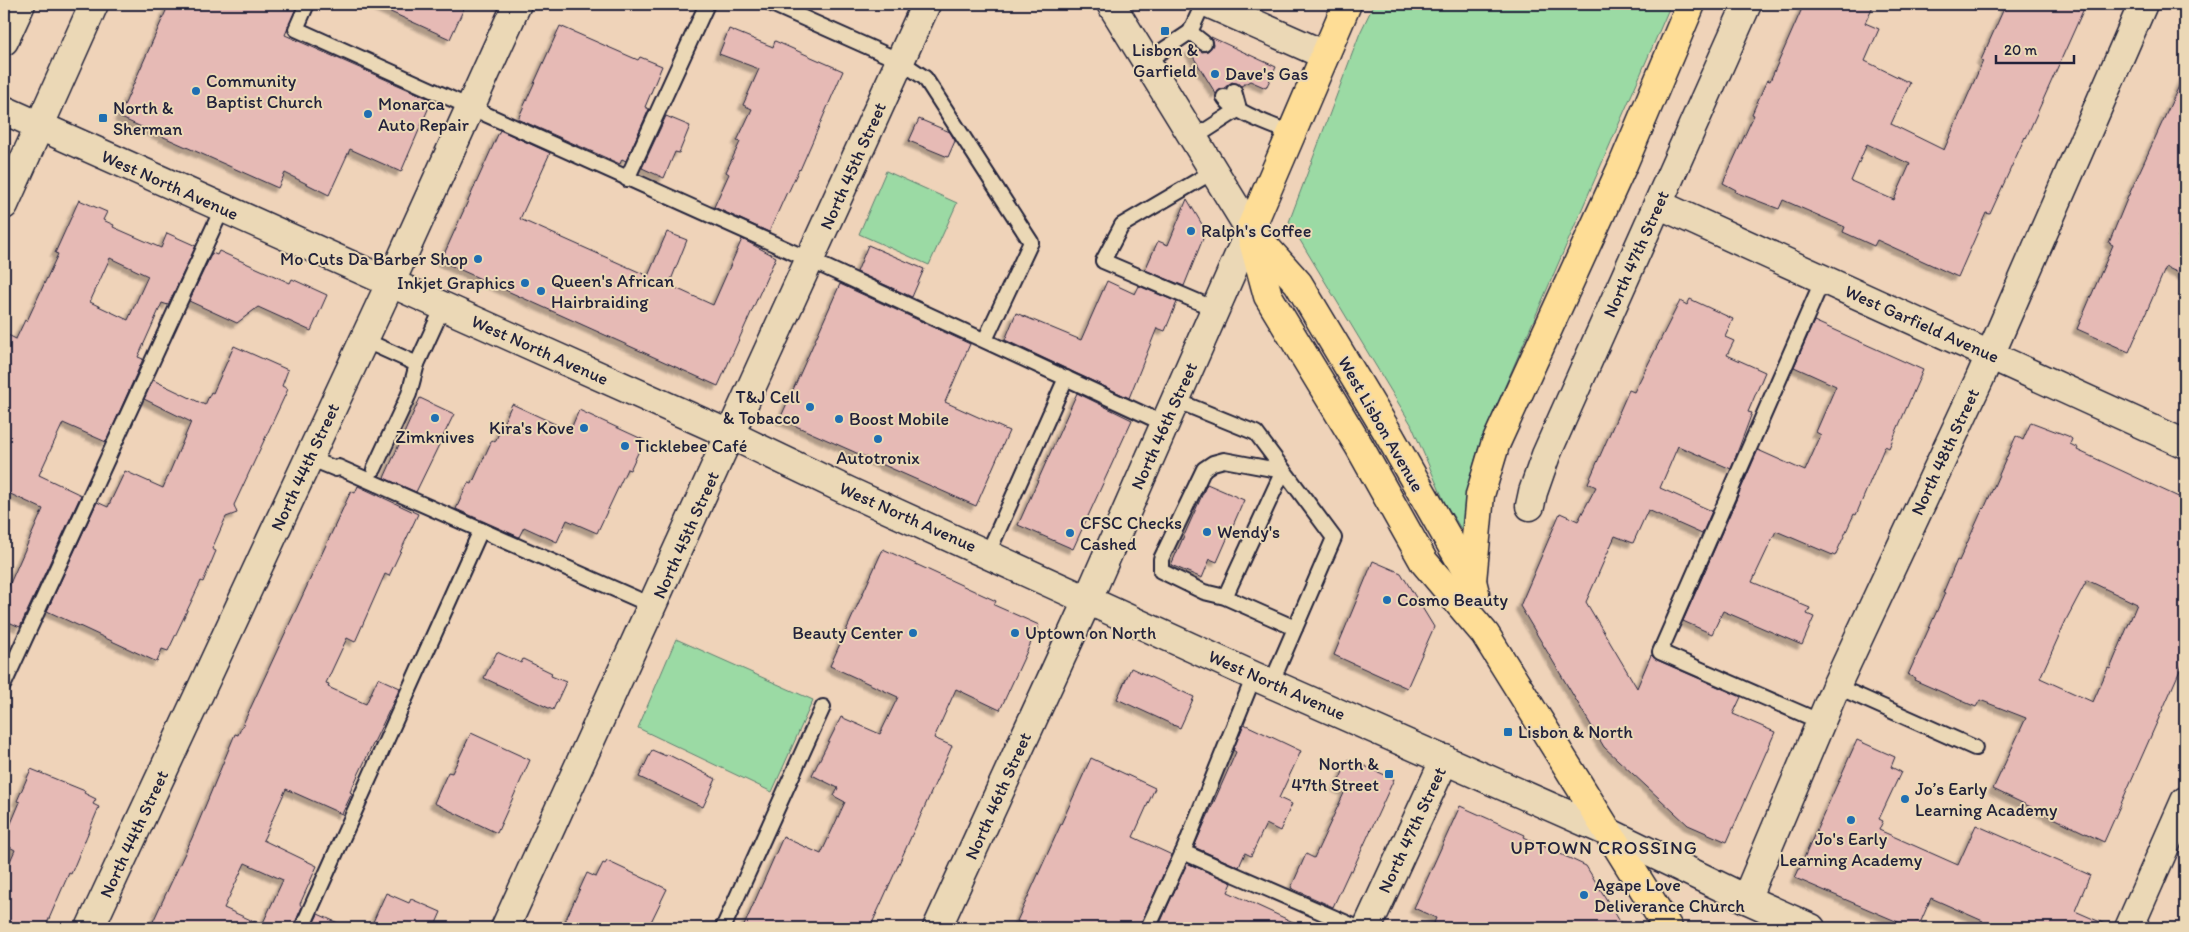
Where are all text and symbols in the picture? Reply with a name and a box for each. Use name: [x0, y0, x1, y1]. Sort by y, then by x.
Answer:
marker: Lisbon & Garfield: [1159, 25, 1171, 37]
scale bar: [1996, 32, 2074, 64]
place label: Lisbon & Garfield: [1132, 39, 1198, 82]
text: 20 m: [2004, 41, 2038, 59]
place label: Dave's Gas: [1225, 63, 1308, 85]
marker: Dave's Gas: [1209, 68, 1221, 80]
place label: Community Baptist Church: [206, 70, 322, 113]
marker: Community Baptist Church: [190, 85, 202, 97]
place label: Monarca Auto Repair: [378, 93, 470, 136]
place label: North & Sherman: [113, 97, 182, 140]
street label: North 45th Street: [815, 99, 891, 233]
marker: Monarca Auto Repair: [362, 108, 374, 120]
marker: North & Sherman: [97, 112, 109, 124]
street label: West North Avenue: [98, 145, 242, 225]
street label: North 47th Street: [1598, 187, 1674, 321]
place label: Ralph's Coffee: [1201, 220, 1311, 242]
marker: Ralph's Coffee: [1185, 225, 1197, 237]
place label: Mo Cuts Da Barber Shop: [280, 248, 468, 270]
marker: Mo Cuts Da Barber Shop: [472, 253, 484, 265]
place label: Queen's African Hairbraiding: [551, 270, 674, 313]
place label: Inkjet Graphics: [397, 272, 515, 294]
marker: Inkjet Graphics: [519, 277, 531, 289]
street label: West Garfield Avenue: [1841, 280, 2003, 368]
marker: Queen's African Hairbraiding: [535, 285, 547, 297]
street label: West North Avenue: [468, 310, 612, 390]
street label: West Lisbon Avenue: [1333, 352, 1429, 496]
street label: North 46th Street: [1126, 359, 1202, 493]
street label: North 48th Street: [1906, 385, 1984, 519]
place label: T&J Cell & Tobacco: [723, 386, 800, 429]
street label: North 44th Street: [266, 399, 344, 534]
marker: T&J Cell & Tobacco: [804, 401, 816, 413]
place label: Boost Mobile: [849, 408, 949, 430]
marker: Zimknives: [429, 412, 441, 424]
marker: Boost Mobile: [833, 413, 845, 425]
place label: Kira's Kove: [489, 417, 574, 439]
marker: Kira's Kove: [578, 422, 590, 434]
place label: Zimknives: [395, 426, 475, 448]
marker: Autotronix: [872, 433, 884, 445]
place label: Ticklebee Café: [635, 435, 747, 457]
marker: Ticklebee Café: [619, 440, 631, 452]
place label: Autotronix: [836, 447, 920, 469]
street label: North 45th Street: [648, 468, 724, 602]
street label: West North Avenue: [836, 477, 980, 557]
place label: CFSC Checks Cashed: [1080, 512, 1182, 555]
place label: Wendy's: [1217, 521, 1280, 543]
marker: Wendy's: [1201, 526, 1213, 538]
marker: CFSC Checks Cashed: [1064, 527, 1076, 539]
place label: Cosmo Beauty: [1397, 589, 1509, 611]
marker: Cosmo Beauty: [1381, 594, 1393, 606]
place label: Beauty Center: [792, 622, 903, 644]
place label: Uptown on North: [1025, 622, 1156, 644]
marker: Beauty Center: [907, 627, 919, 639]
marker: Uptown on North: [1009, 627, 1021, 639]
street label: West North Avenue: [1205, 645, 1349, 725]
place label: Lisbon & North: [1518, 721, 1633, 743]
marker: Lisbon & North: [1502, 726, 1514, 738]
street label: North 46th Street: [960, 729, 1036, 863]
place label: North & 47th Street: [1291, 753, 1379, 796]
street label: North 47th Street: [1373, 763, 1451, 897]
street label: North 44th Street: [95, 766, 173, 901]
marker: North & 47th Street: [1383, 768, 1395, 780]
place label: Jo’s Early Learning Academy: [1915, 778, 2058, 821]
marker: Jo’s Early Learning Academy: [1899, 793, 1911, 805]
marker: Jo's Early Learning Academy: [1845, 814, 1857, 826]
place label: Jo's Early Learning Academy: [1780, 828, 1923, 871]
district label: UPTOWN CROSSING: [1510, 836, 1698, 859]
place label: Agape Love Deliverance Church: [1594, 874, 1745, 917]
marker: Agape Love Deliverance Church: [1578, 889, 1590, 901]

